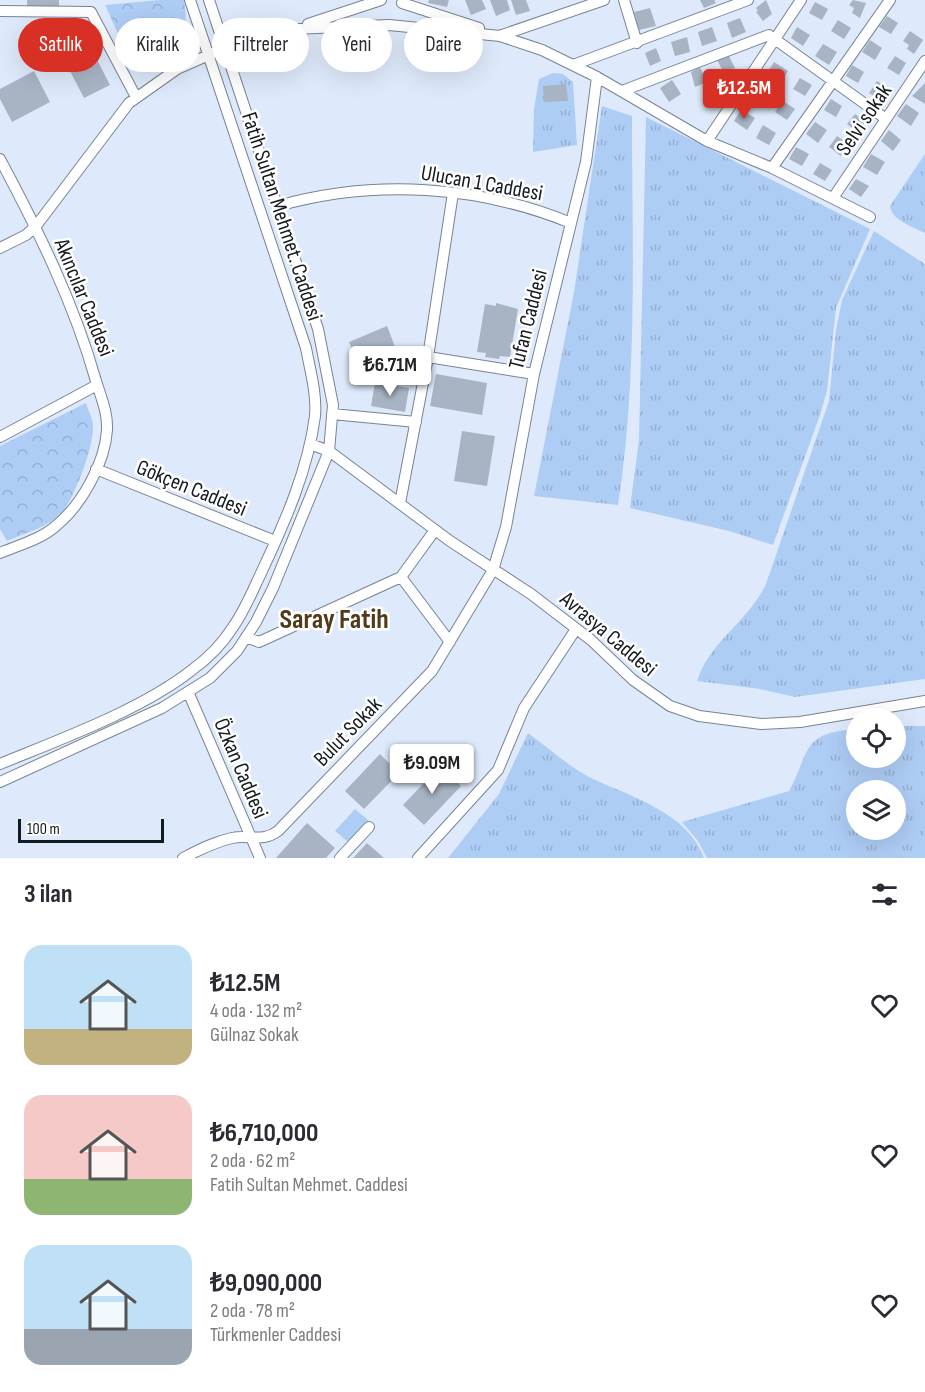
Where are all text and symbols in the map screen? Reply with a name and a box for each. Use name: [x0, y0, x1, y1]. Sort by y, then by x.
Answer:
chip: Satılık: [18, 18, 103, 72]
chip: Kiralık: [115, 18, 200, 72]
chip: Filtreler: [212, 18, 309, 72]
chip: Yeni: [321, 18, 392, 72]
chip: Daire: [404, 18, 483, 72]
pin: ₺12.5M: [695, 69, 793, 120]
text: ₺12.5M: [717, 76, 771, 100]
street label: Selvi sokak: [830, 78, 898, 161]
street label: Fatih Sultan Mehmet. Caddesi: [235, 109, 328, 324]
street label: Ulucan 1 Caddesi: [419, 159, 545, 207]
street label: Akıncılar Caddesi: [47, 234, 119, 360]
street label: Tufan Caddesi: [503, 267, 554, 372]
pin: ₺6.71M: [341, 346, 439, 397]
text: ₺6.71M: [363, 353, 417, 377]
street label: Gökçen Caddesi: [132, 454, 251, 523]
street label: Avrasya Caddesi: [553, 585, 662, 682]
district label: Saray Fatih: [279, 603, 389, 636]
street label: Bulut Sokak: [308, 691, 388, 772]
map controls: [846, 708, 906, 840]
button: locate: [846, 708, 906, 768]
street label: Özkan Caddesi: [207, 714, 274, 823]
pin: ₺9.09M: [383, 744, 481, 795]
text: ₺9.09M: [404, 751, 460, 775]
button: layers: [846, 780, 906, 840]
scale bar: [18, 816, 164, 844]
text: 100 m: [27, 820, 60, 839]
icon: filters: [868, 878, 901, 911]
text: 3 ilan: [24, 879, 72, 910]
text: ₺12.5M: [210, 968, 281, 999]
icon: home: [72, 969, 144, 1041]
icon: heart: [868, 989, 901, 1022]
text: 4 oda · 132 m²: [210, 999, 302, 1023]
text: Gülnaz Sokak: [210, 1023, 299, 1047]
text: ₺6,710,000: [210, 1118, 318, 1149]
icon: home: [72, 1119, 144, 1191]
icon: heart: [868, 1139, 901, 1172]
text: 2 oda · 62 m²: [210, 1149, 296, 1173]
text: Fatih Sultan Mehmet. Caddesi: [210, 1173, 408, 1197]
text: ₺9,090,000: [210, 1268, 322, 1299]
icon: home: [72, 1269, 144, 1341]
icon: heart: [868, 1289, 901, 1322]
text: 2 oda · 78 m²: [210, 1299, 295, 1323]
text: Türkmenler Caddesi: [210, 1323, 341, 1347]

